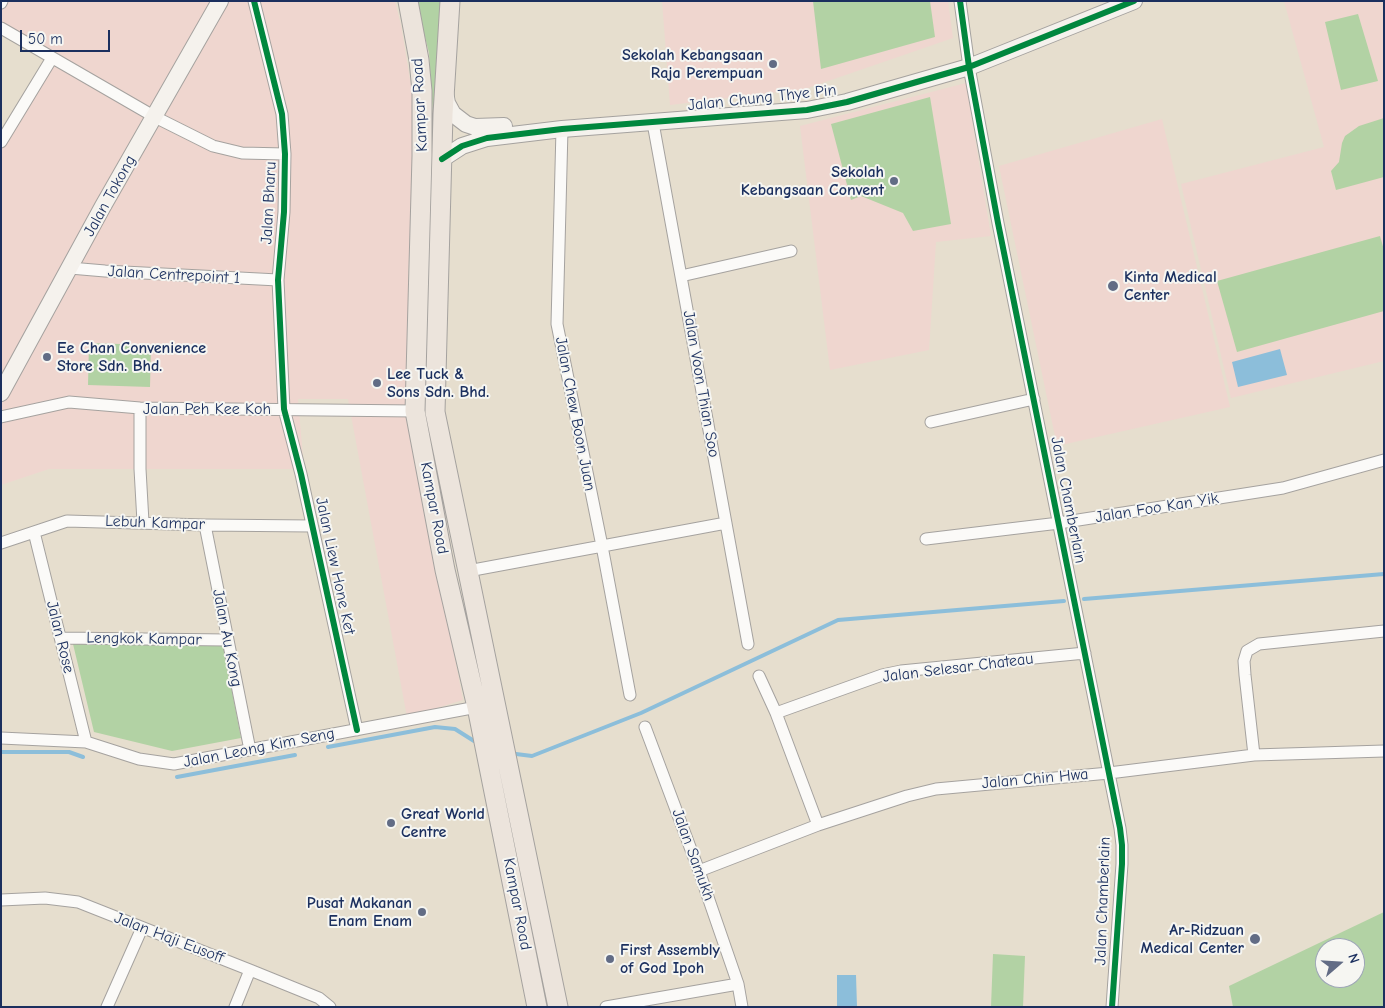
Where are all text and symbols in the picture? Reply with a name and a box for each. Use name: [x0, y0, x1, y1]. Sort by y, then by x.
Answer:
scale bar: [22, 20, 112, 52]
text: 50 m: [28, 30, 63, 48]
place label: Sekolah Kebangsaan Raja Perempuan: [622, 45, 763, 83]
street label: Kampar Road: [408, 58, 432, 152]
marker: Sekolah Kebangsaan Raja Perempuan: [767, 58, 779, 70]
street label: Jalan Chung Thye Pin: [687, 81, 837, 115]
street label: Jalan Tokong: [80, 152, 140, 240]
street label: Jalan Bharu: [257, 161, 281, 245]
place label: Sekolah Kebangsaan Convent: [741, 162, 884, 200]
marker: Sekolah Kebangsaan Convent: [888, 175, 900, 187]
street label: Jalan Centrepoint 1: [107, 262, 241, 288]
place label: Kinta Medical Center: [1124, 267, 1217, 305]
marker: Kinta Medical Center: [1106, 279, 1120, 293]
street label: Jalan Voon Thian Soo: [679, 309, 723, 459]
street label: Jalan Chew Boon Juan: [551, 335, 599, 493]
place label: Ee Chan Convenience Store Sdn. Bhd.: [57, 338, 206, 376]
marker: Ee Chan Convenience Store Sdn. Bhd.: [41, 351, 53, 363]
place label: Lee Tuck & Sons Sdn. Bhd.: [387, 364, 489, 402]
marker: Lee Tuck & Sons Sdn. Bhd.: [371, 377, 383, 389]
street label: Jalan Peh Kee Koh: [143, 399, 271, 419]
street label: Jalan Chamberlain: [1046, 435, 1090, 565]
street label: Kampar Road: [416, 460, 452, 556]
street label: Jalan Foo Kan Yik: [1094, 489, 1220, 527]
street label: Jalan Liew Hone Ket: [311, 496, 359, 636]
street label: Lebuh Kampar: [105, 512, 205, 534]
street label: Jalan Au Kong: [208, 588, 246, 688]
street label: Jalan Rose: [42, 599, 78, 675]
street label: Lengkok Kampar: [86, 628, 202, 650]
street label: Jalan Selesar Chateau: [882, 649, 1034, 687]
street label: Jalan Leong Kim Seng: [182, 724, 336, 772]
street label: Jalan Chin Hwa: [981, 765, 1089, 793]
place label: Great World Centre: [401, 804, 485, 842]
street label: Jalan Samukh: [668, 806, 718, 904]
marker: Great World Centre: [385, 817, 397, 829]
street label: Jalan Chamberlain: [1091, 836, 1115, 966]
street label: Kampar Road: [499, 856, 535, 952]
place label: Pusat Makanan Enam Enam: [307, 893, 412, 931]
marker: Pusat Makanan Enam Enam: [416, 906, 428, 918]
street label: Jalan Haji Eusoff: [111, 908, 227, 968]
place label: Ar-Ridzuan Medical Center: [1141, 920, 1244, 958]
marker: Ar-Ridzuan Medical Center: [1248, 932, 1262, 946]
north arrow: [1315, 938, 1365, 988]
place label: First Assembly of God Ipoh: [620, 940, 720, 978]
text: N: [1344, 951, 1363, 965]
marker: First Assembly of God Ipoh: [604, 953, 616, 965]

